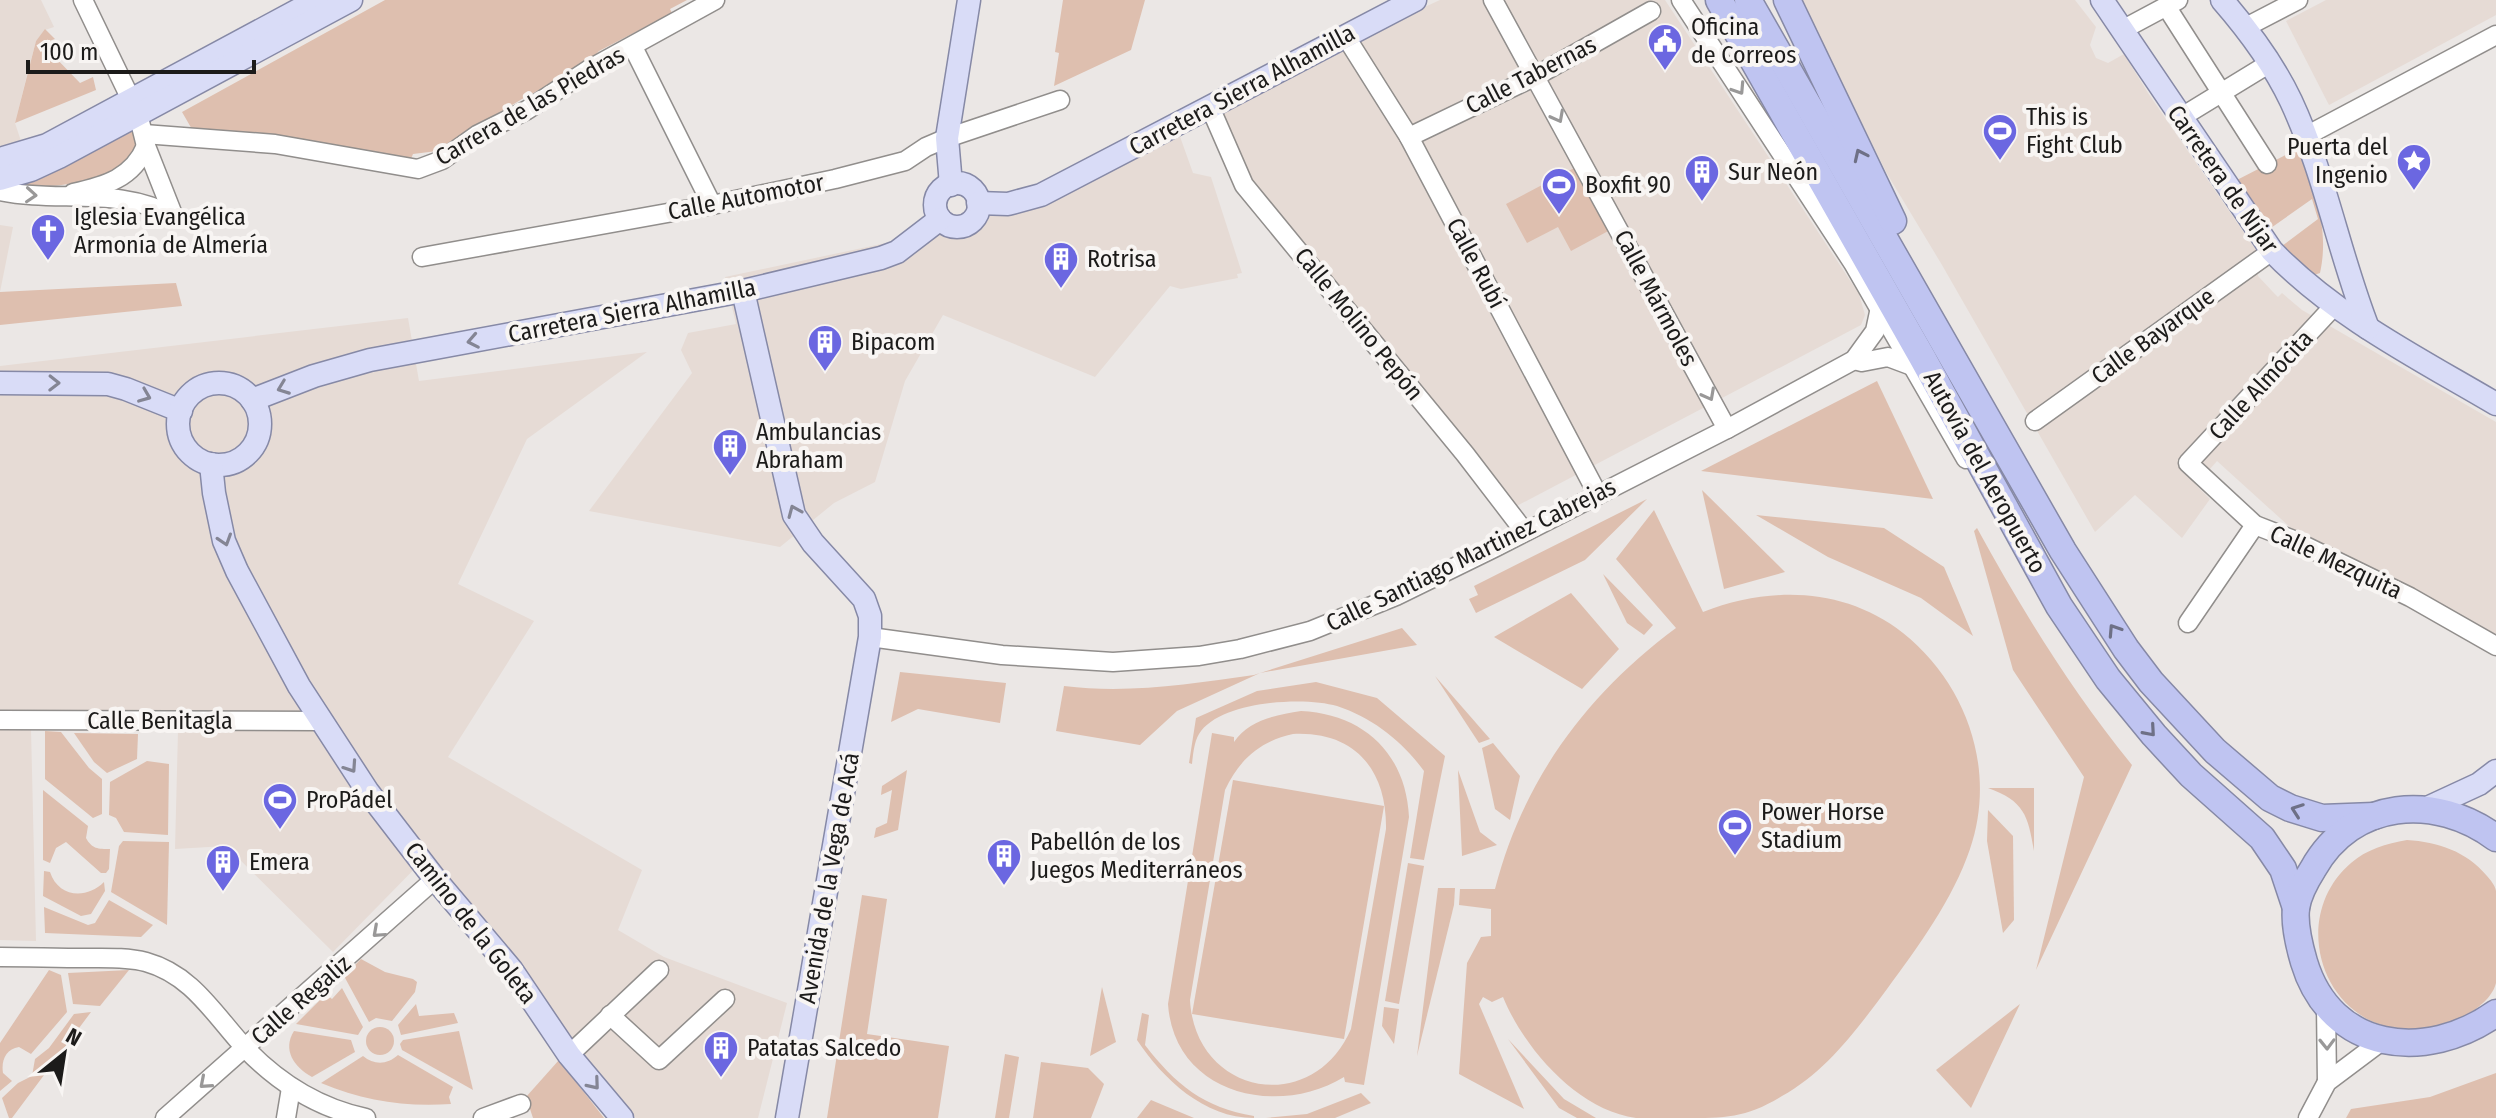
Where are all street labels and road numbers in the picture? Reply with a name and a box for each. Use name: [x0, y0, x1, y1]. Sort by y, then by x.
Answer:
street label: Carretera Sierra Alhamilla: [1124, 19, 1360, 161]
street label: Calle Tabernas: [1461, 30, 1601, 120]
street label: Carrera de las Piedras: [431, 40, 629, 172]
street label: Carretera de Níjar: [2162, 100, 2285, 259]
street label: Calle Automotor: [666, 168, 827, 226]
street label: Calle Rubí: [1441, 213, 1511, 313]
street label: Calle Mármoles: [1608, 225, 1704, 371]
street label: Calle Molino Pepón: [1289, 242, 1429, 406]
street label: Carretera Sierra Alhamilla: [506, 273, 758, 349]
street label: Calle Bayarque: [2086, 282, 2220, 390]
street label: Calle Almócita: [2203, 325, 2319, 445]
street label: Autovía del Aeropuerto: [1918, 366, 2052, 578]
street label: Calle Santiago Martinez Cabrejas: [1322, 473, 1620, 637]
street label: Calle Mezquita: [2266, 519, 2406, 605]
street label: Calle Benitagla: [87, 707, 233, 735]
street label: Avenida de la Vega de Acá: [793, 750, 865, 1006]
street label: Camino de la Goleta: [399, 837, 543, 1009]
street label: Calle Regaliz: [246, 949, 356, 1051]

